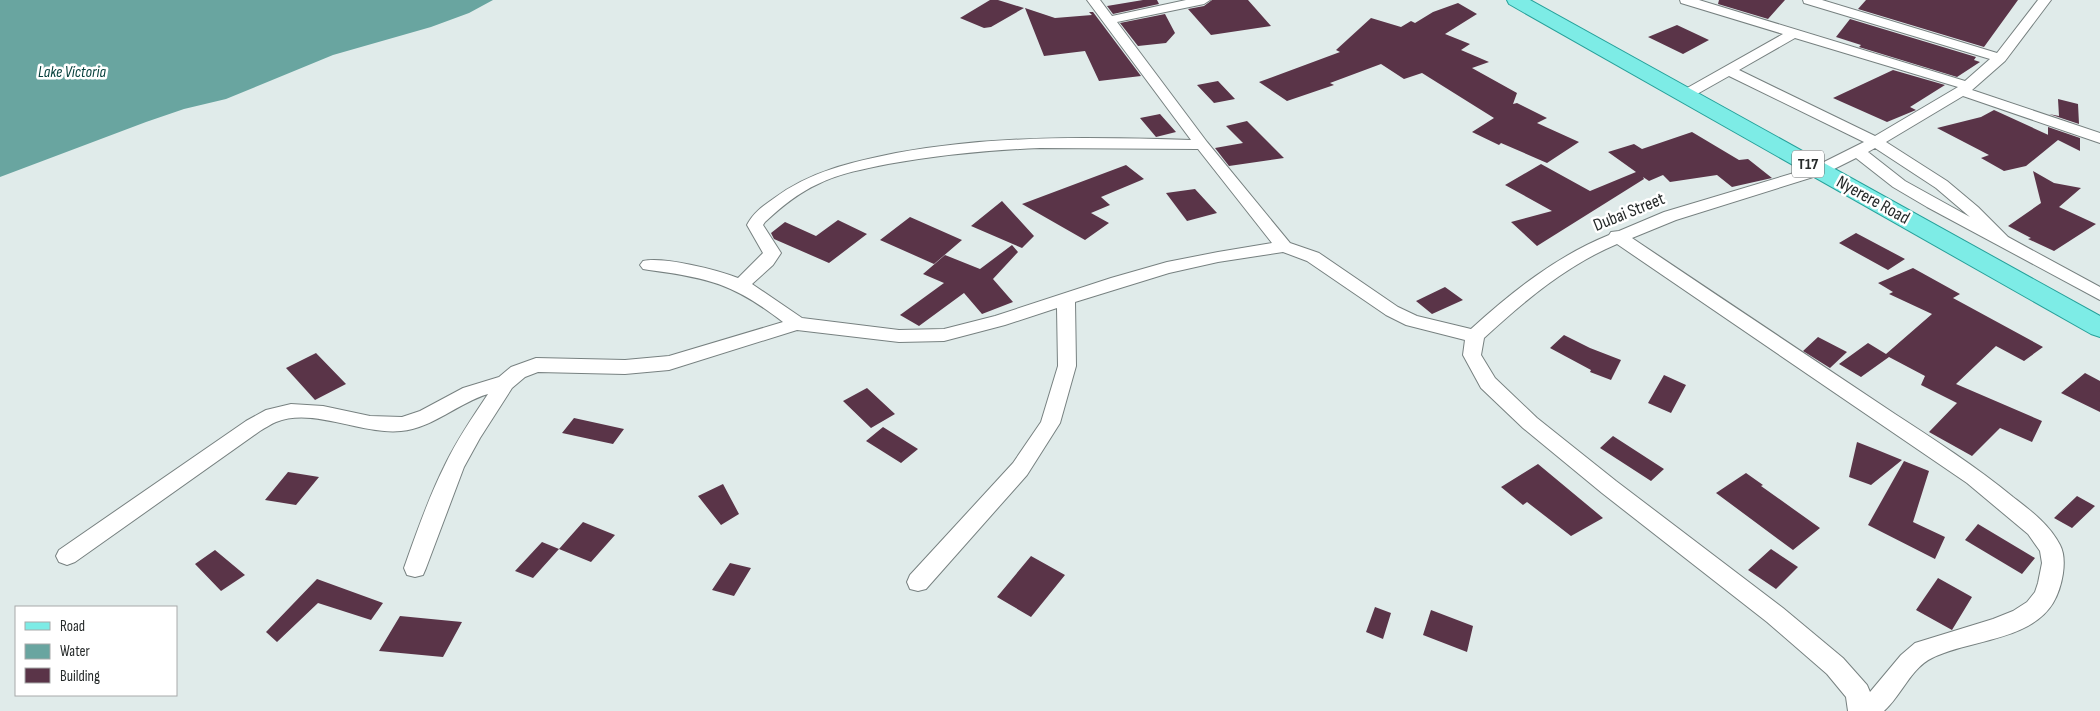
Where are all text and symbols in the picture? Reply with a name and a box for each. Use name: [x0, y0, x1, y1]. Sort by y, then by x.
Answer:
water label: Lake Victoria: [38, 63, 106, 82]
road number: T17: [1792, 150, 1824, 178]
street label: Nyerere Road: [1833, 171, 1913, 229]
street label: Dubai Street: [1590, 188, 1668, 236]
legend: [15, 606, 178, 696]
text: Road: [60, 617, 85, 636]
text: Water: [60, 642, 91, 661]
text: Building: [60, 667, 100, 686]

